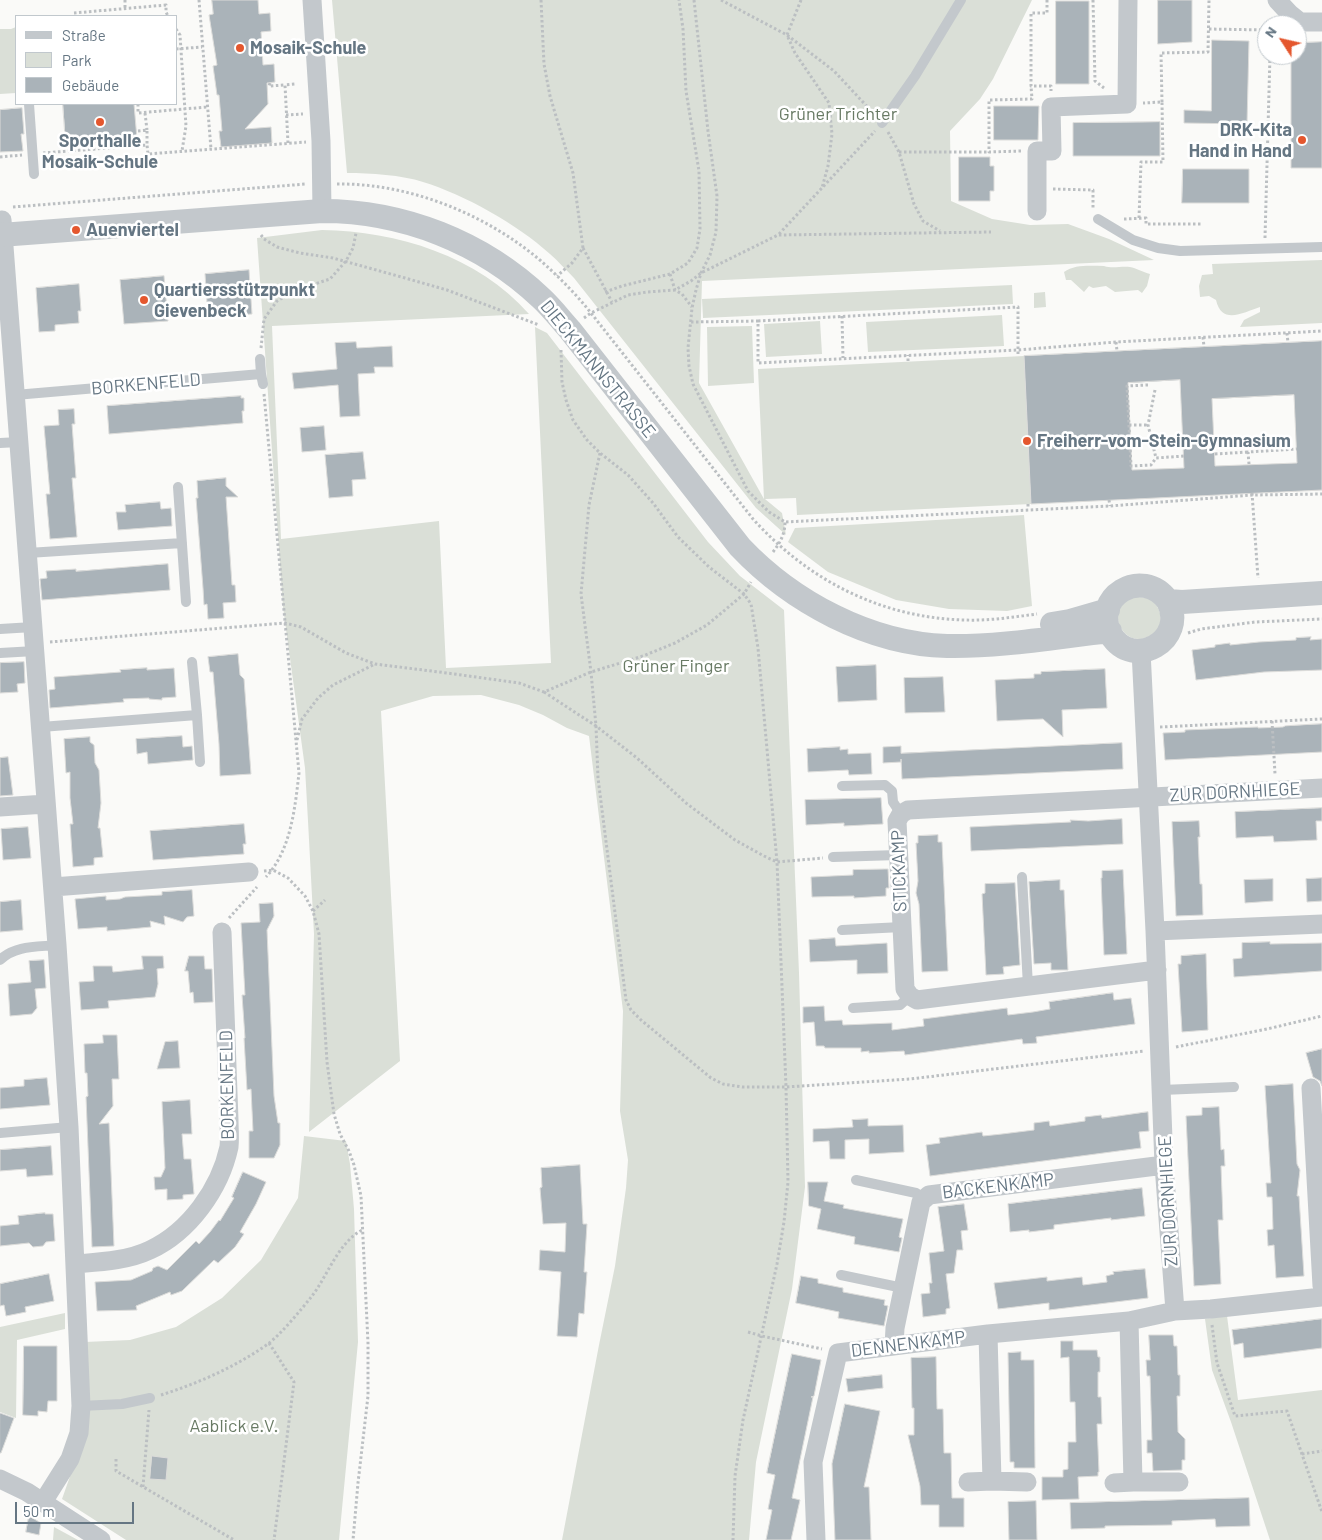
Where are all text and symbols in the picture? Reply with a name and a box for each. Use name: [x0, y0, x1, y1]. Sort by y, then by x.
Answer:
legend: [15, 15, 178, 105]
north arrow: [1257, 15, 1307, 65]
text: N: [1260, 23, 1280, 40]
text: Straße: [62, 26, 106, 44]
place label: Mosaik-Schule: [250, 37, 366, 59]
marker: Mosaik-Schule: [234, 42, 246, 54]
text: Park: [62, 51, 91, 69]
text: Gebäude: [62, 76, 119, 94]
park label: Grüner Trichter: [779, 103, 897, 125]
marker: Sporthalle Mosaik-Schule: [94, 116, 106, 128]
place label: DRK-Kita Hand in Hand: [1189, 119, 1292, 162]
place label: Sporthalle Mosaik-Schule: [42, 130, 158, 172]
marker: DRK-Kita Hand in Hand: [1296, 134, 1308, 146]
place label: Auenviertel: [86, 219, 179, 241]
marker: Auenviertel: [70, 224, 82, 236]
place label: Quartiersstützpunkt Gievenbeck: [154, 279, 315, 322]
marker: Quartiersstützpunkt Gievenbeck: [138, 294, 150, 306]
street label: DIECKMANNSTRASSE: [536, 296, 660, 442]
street label: BORKENFELD: [90, 368, 202, 400]
place label: Freiherr-vom-Stein-Gymnasium: [1037, 430, 1291, 452]
marker: Freiherr-vom-Stein-Gymnasium: [1021, 435, 1033, 447]
park label: Grüner Finger: [623, 655, 729, 677]
street label: ZUR DORNHIEGE: [1169, 778, 1301, 806]
street label: STICKAMP: [887, 830, 911, 912]
street label: BORKENFELD: [215, 1030, 239, 1140]
street label: ZUR DORNHIEGE: [1154, 1135, 1182, 1267]
street label: BACKENKAMP: [941, 1168, 1055, 1204]
street label: DENNENKAMP: [850, 1326, 966, 1362]
park label: Aablick e.V.: [189, 1415, 279, 1437]
scale bar: [18, 1492, 136, 1524]
text: 50 m: [23, 1502, 55, 1520]

